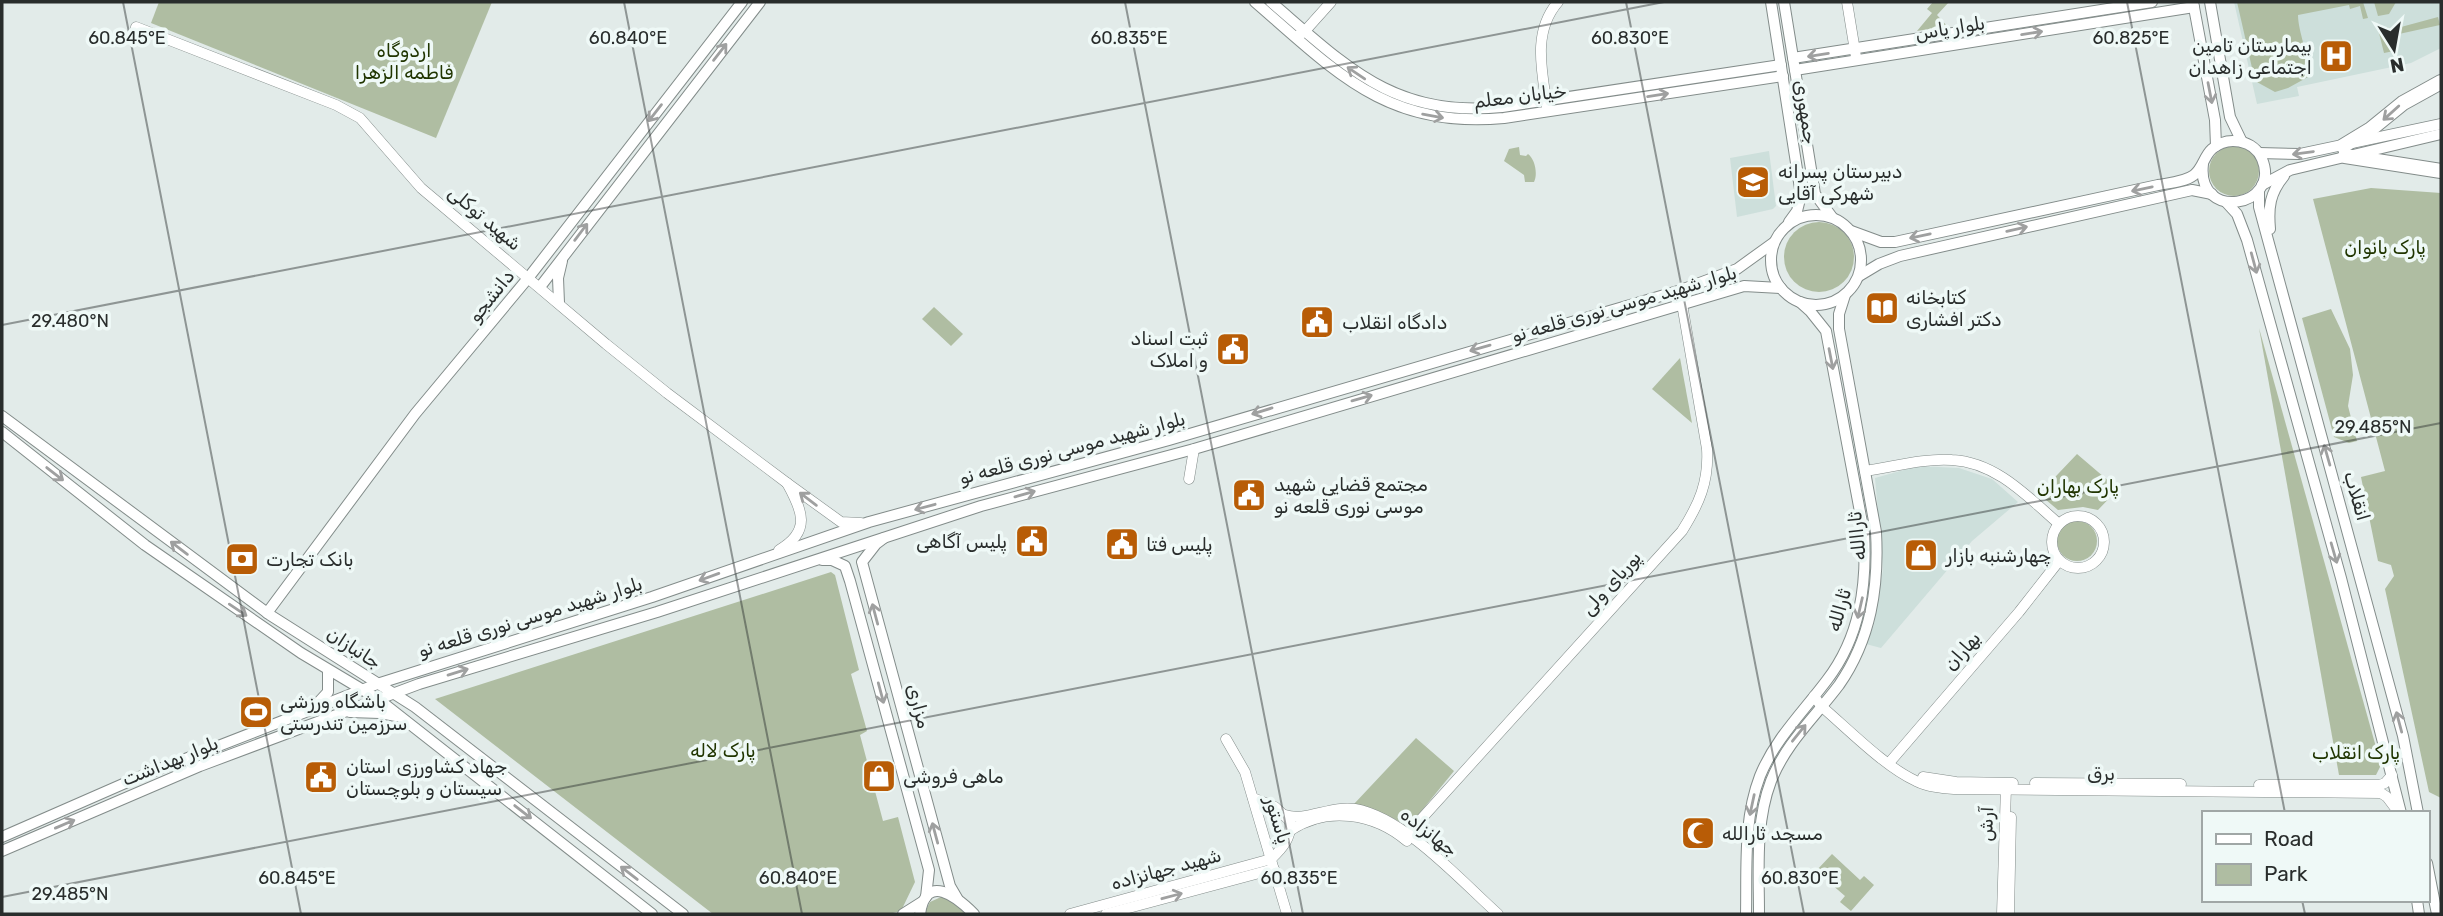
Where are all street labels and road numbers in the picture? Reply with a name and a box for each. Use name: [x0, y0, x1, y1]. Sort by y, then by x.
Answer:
street label: بلوار یاس: [1913, 11, 1987, 45]
street label: جمهوری: [1790, 78, 1822, 146]
street label: خیابان معلم: [1472, 79, 1568, 114]
street label: شهید توکلی: [444, 181, 526, 255]
street label: بلوار شهید موسی نوری قلعه نو: [1509, 261, 1739, 347]
street label: دانشجو: [463, 265, 519, 327]
street label: بلوار شهید موسی نوری قلعه نو: [956, 407, 1188, 489]
street label: انقلاب: [2339, 469, 2375, 523]
street label: ثاراالله: [1843, 510, 1871, 562]
street label: پوریای ولی: [1576, 546, 1647, 621]
street label: بلوار شهید موسی نوری قلعه نو: [415, 572, 645, 662]
street label: ثارالله: [1822, 586, 1856, 634]
street label: جانبازان: [322, 622, 386, 674]
street label: بهاران: [1939, 627, 1985, 675]
street label: مزاری: [902, 681, 936, 731]
street label: بلوار بهداشت: [118, 731, 222, 791]
street label: برق: [2087, 762, 2115, 785]
street label: پاستور: [1258, 793, 1296, 847]
street label: جهانزاده: [1396, 803, 1462, 861]
street label: آرش: [1974, 806, 1998, 842]
street label: شهید جهانزاده: [1108, 843, 1224, 895]

